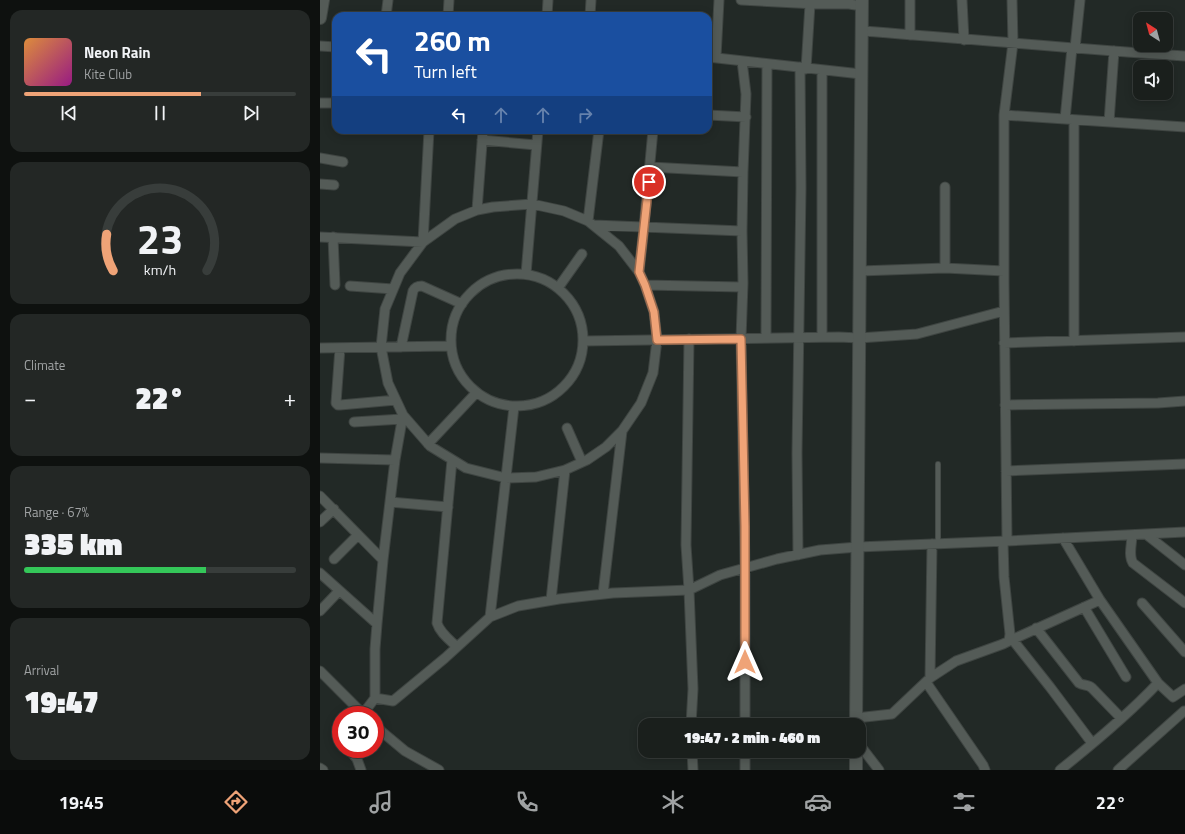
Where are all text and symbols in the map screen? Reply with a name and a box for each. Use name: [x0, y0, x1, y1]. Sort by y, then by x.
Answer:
north arrow: [1133, 12, 1173, 52]
map controls: [1133, 12, 1173, 100]
text: 260 m: [414, 19, 491, 62]
icon: left: [348, 28, 400, 80]
text: Neon Rain: [84, 41, 151, 64]
text: Turn left: [414, 58, 477, 85]
button: sound: [1133, 60, 1173, 100]
text: Kite Club: [84, 64, 132, 84]
icon: previous: [58, 102, 80, 124]
icon: pause: [149, 102, 171, 124]
icon: next: [240, 102, 262, 124]
icon: left: [448, 104, 470, 126]
icon: ahead: [490, 104, 512, 126]
icon: ahead: [532, 104, 554, 126]
icon: right: [574, 104, 596, 126]
pin: [632, 165, 666, 199]
icon: arrive: [638, 171, 660, 193]
text: 23: [137, 207, 183, 270]
text: km/h: [144, 259, 176, 281]
text: Climate: [24, 355, 65, 375]
text: 22°: [135, 375, 185, 421]
text: −: [24, 381, 36, 415]
text: +: [284, 381, 296, 415]
text: Range · 67%: [24, 502, 89, 522]
text: 335 km: [24, 521, 122, 567]
position arrow: [724, 641, 766, 683]
text: Arrival: [24, 660, 59, 680]
text: 19:47: [24, 679, 99, 725]
speed limit sign: 30: [332, 706, 384, 758]
text: 19:47 · 2 min · 460 m: [684, 726, 820, 749]
icon: directions: [222, 788, 250, 816]
icon: music: [367, 788, 395, 816]
icon: phone: [513, 788, 541, 816]
icon: climate: [659, 788, 687, 816]
icon: car: [804, 788, 832, 816]
icon: filters: [950, 788, 978, 816]
text: 19:45: [59, 789, 104, 816]
text: 22°: [1096, 789, 1126, 816]

